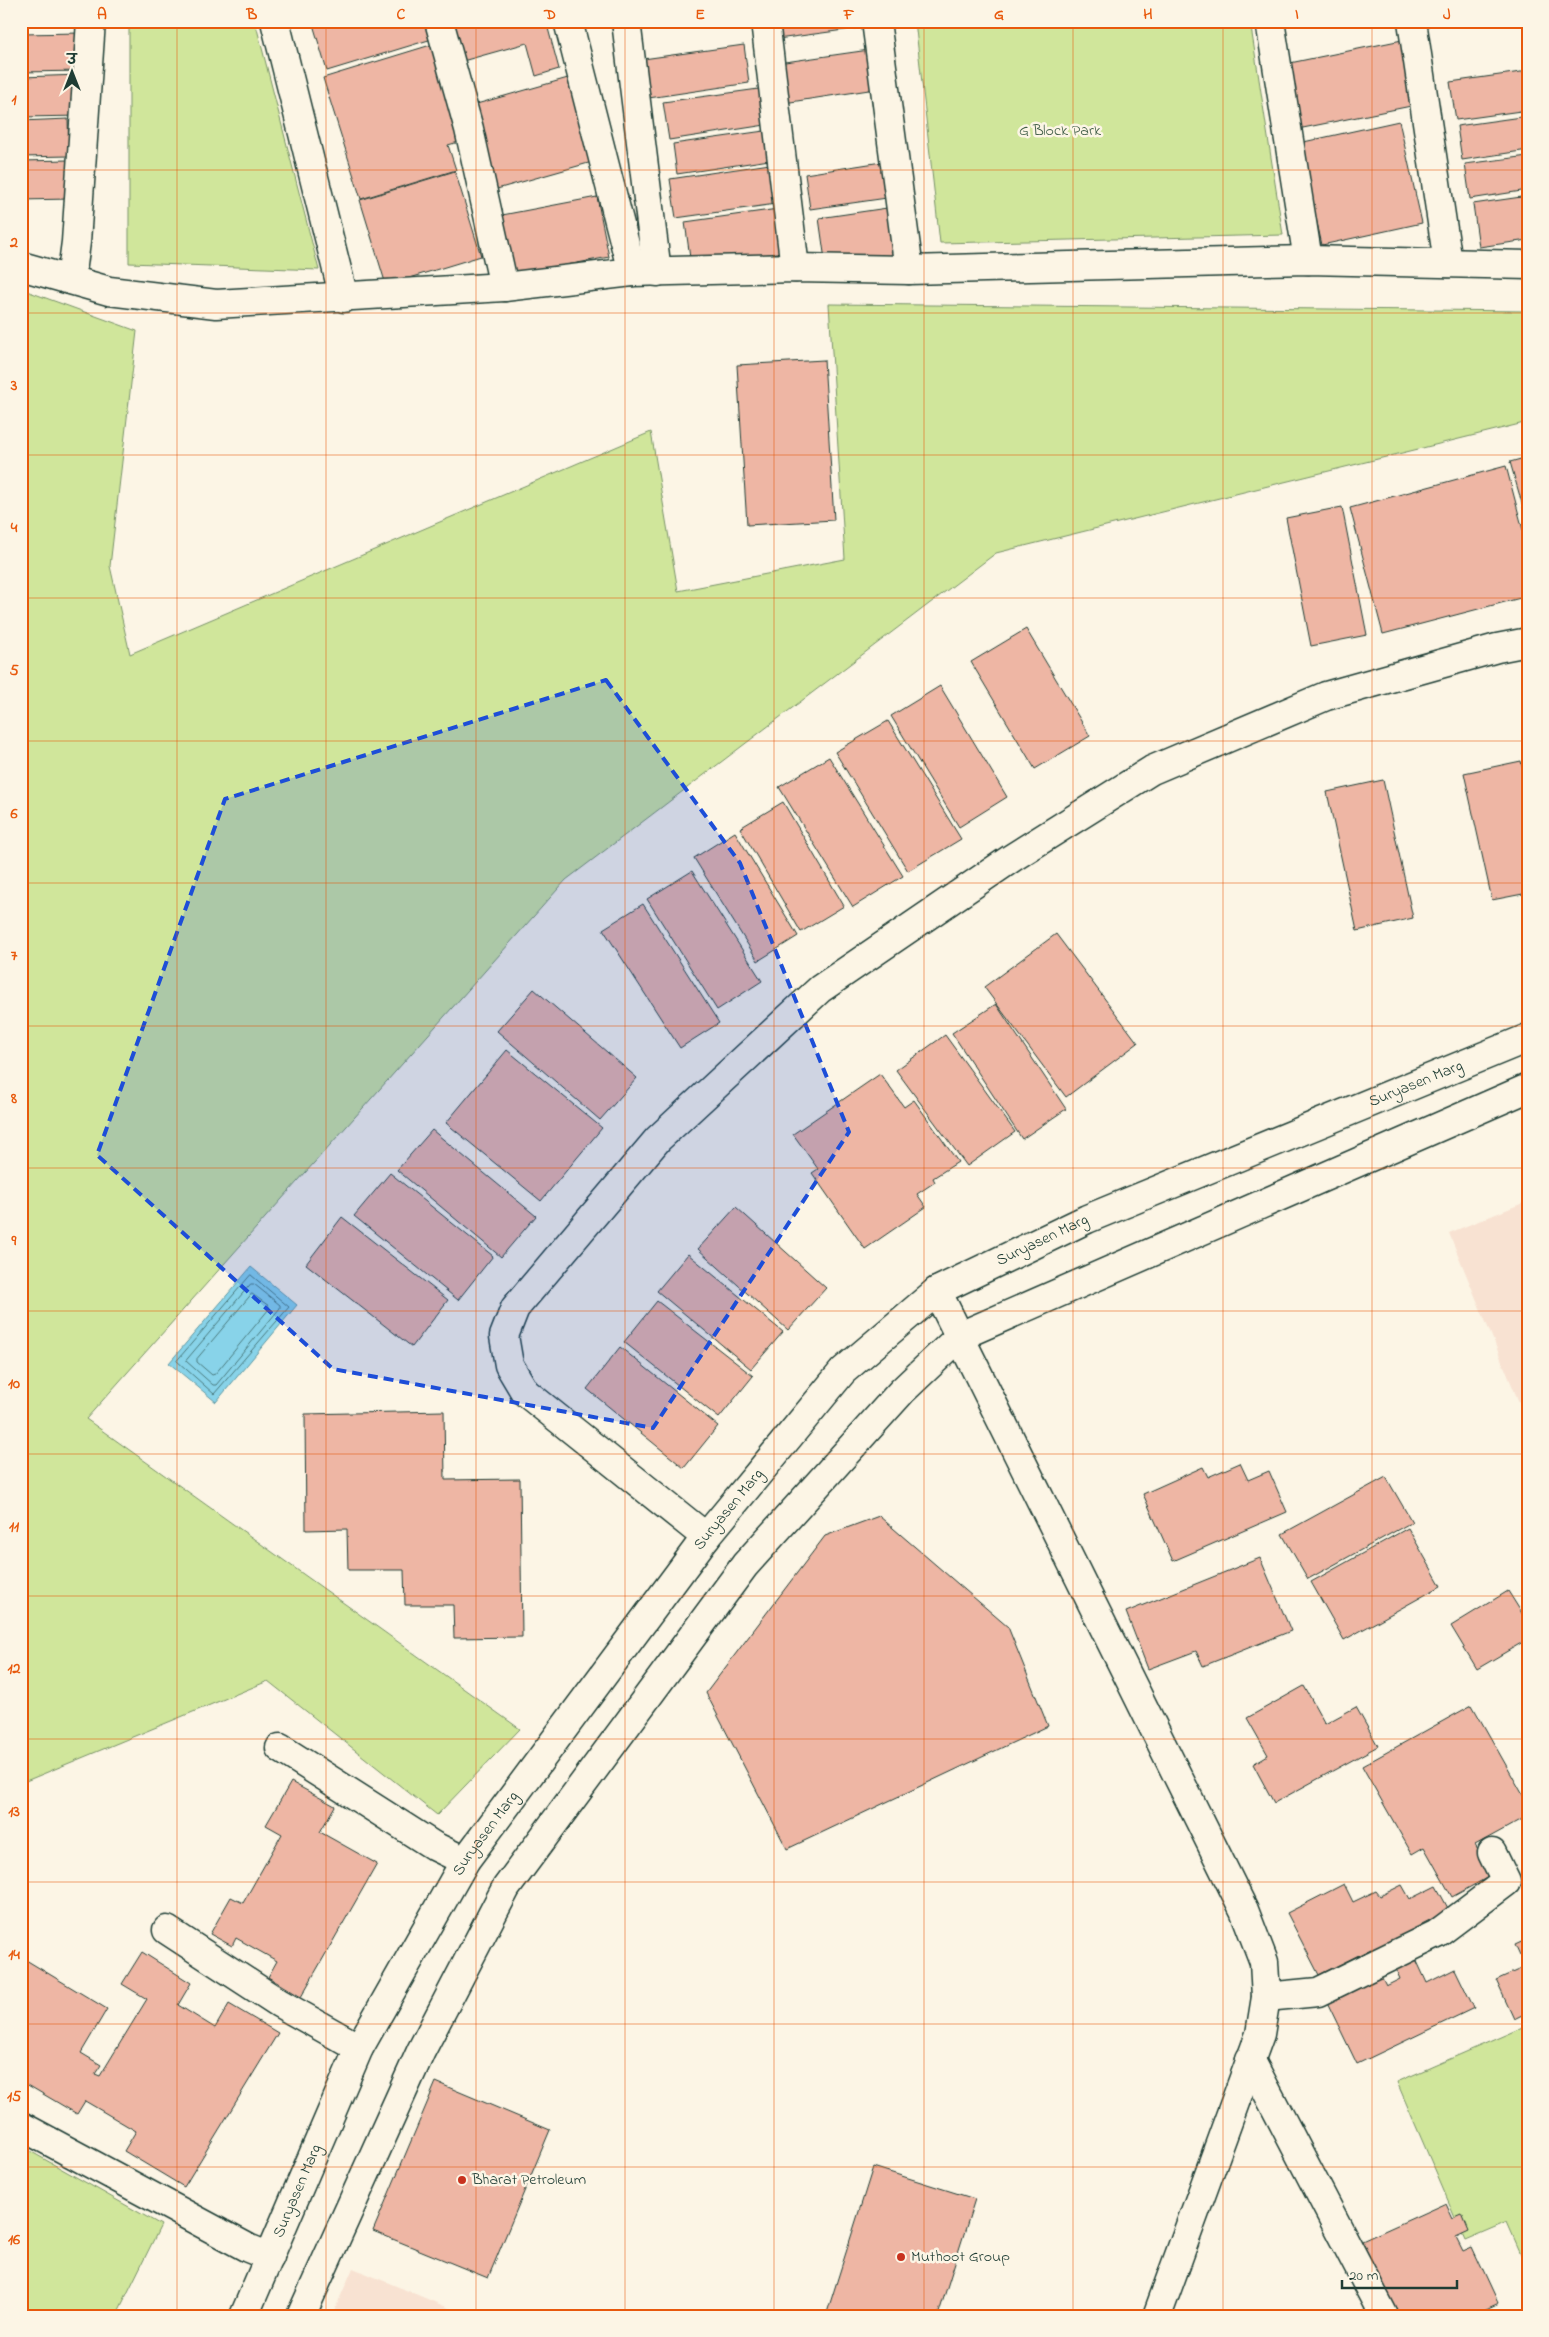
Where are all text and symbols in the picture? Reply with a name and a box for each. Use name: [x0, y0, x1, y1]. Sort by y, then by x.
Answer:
text: A: [97, 3, 107, 27]
text: B: [246, 3, 258, 27]
text: C: [397, 3, 406, 27]
text: D: [543, 3, 556, 27]
text: E: [695, 3, 705, 27]
text: F: [843, 3, 855, 27]
text: G: [994, 3, 1004, 27]
text: H: [1143, 3, 1153, 27]
text: I: [1295, 3, 1299, 27]
text: J: [1443, 3, 1451, 27]
north arrow: [48, 48, 98, 98]
text: उ: [65, 50, 78, 71]
text: 1: [11, 88, 17, 112]
park label: G Block Park: [1019, 119, 1102, 143]
text: 2: [9, 231, 18, 255]
text: 3: [10, 374, 18, 398]
text: 4: [10, 516, 18, 540]
text: 5: [9, 659, 19, 683]
text: 6: [9, 802, 18, 826]
text: 7: [11, 944, 18, 968]
street label: Suryasen Marg: [1365, 1054, 1467, 1114]
text: 8: [10, 1087, 17, 1111]
street label: Suryasen Marg: [992, 1208, 1093, 1273]
text: 9: [11, 1229, 17, 1253]
text: 10: [8, 1372, 20, 1396]
street label: Suryasen Marg: [688, 1463, 770, 1556]
text: 11: [9, 1515, 20, 1539]
text: 12: [7, 1657, 21, 1681]
street label: Suryasen Marg: [447, 1786, 525, 1880]
text: 13: [8, 1800, 20, 1824]
text: 14: [8, 1943, 20, 1967]
text: 15: [7, 2085, 22, 2109]
street label: Suryasen Marg: [267, 2140, 328, 2242]
place label: Bharat Petroleum: [471, 2168, 586, 2192]
marker: Bharat Petroleum: [456, 2174, 468, 2186]
text: 16: [8, 2228, 21, 2252]
place label: Muthoot Group: [911, 2245, 1010, 2269]
marker: Muthoot Group: [895, 2251, 907, 2263]
scale bar: [1342, 2257, 1456, 2289]
text: 20 m: [1349, 2265, 1379, 2287]

